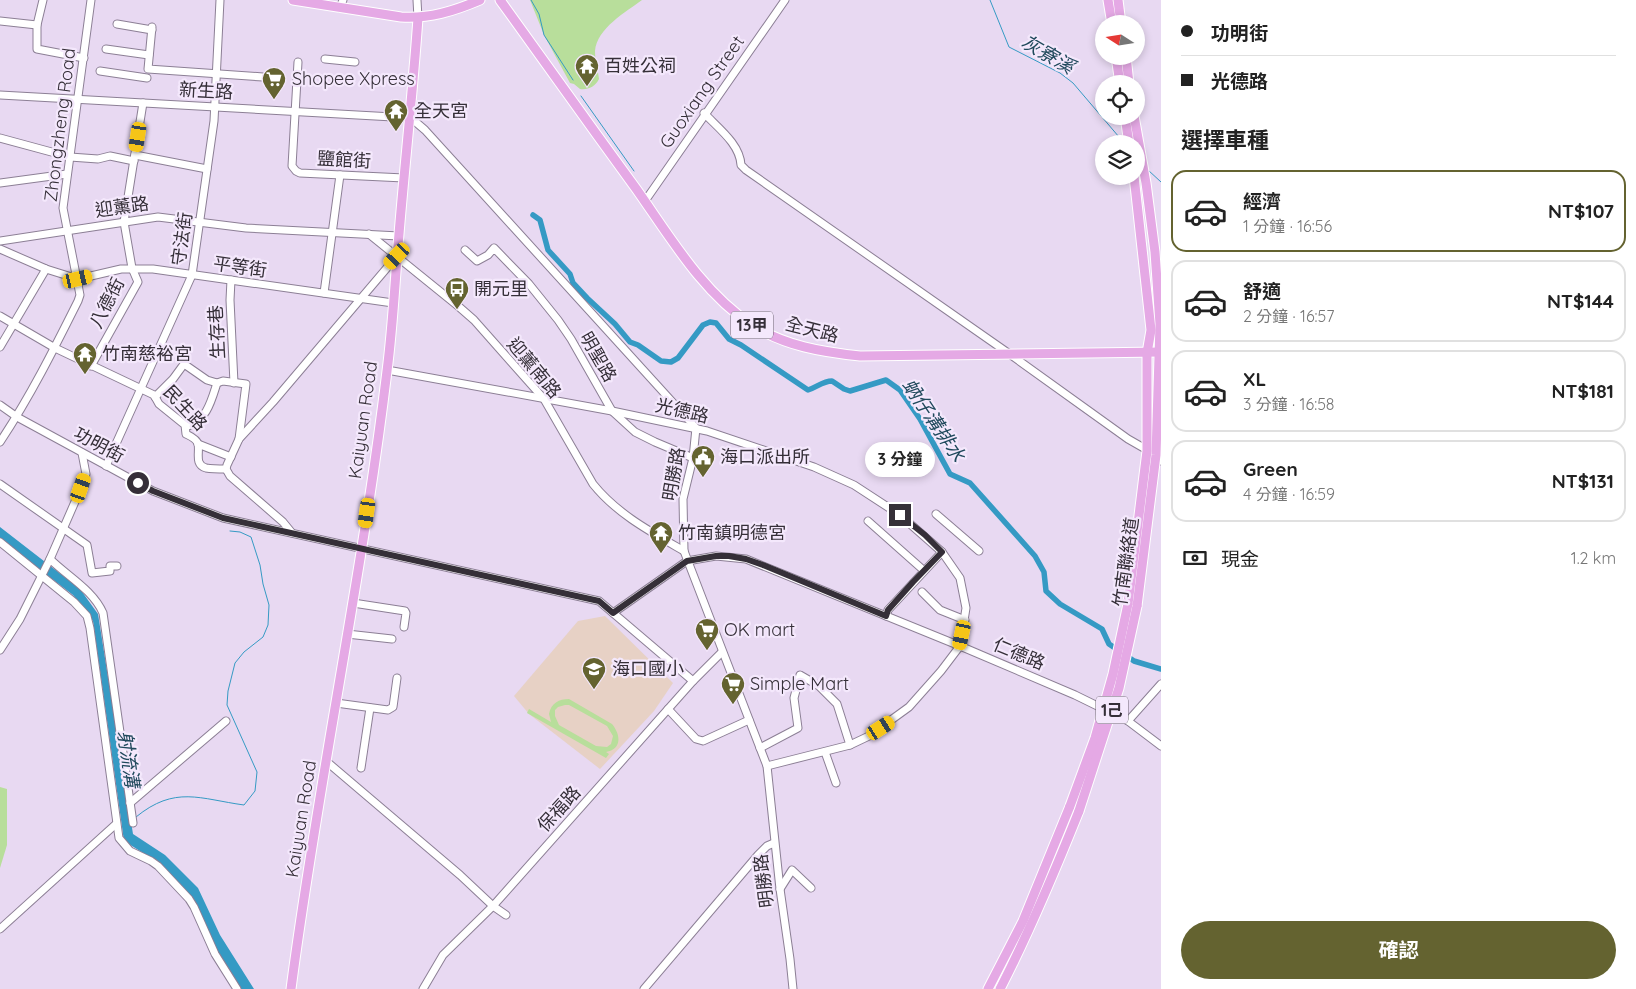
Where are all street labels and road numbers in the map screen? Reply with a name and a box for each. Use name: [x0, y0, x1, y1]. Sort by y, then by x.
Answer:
street label: Guoxiang Street: [654, 31, 749, 153]
street label: Zhongzheng Road: [39, 47, 80, 203]
street label: 新生路: [178, 78, 234, 103]
street label: 鹽館街: [316, 147, 372, 172]
street label: 迎薰路: [94, 191, 150, 222]
street label: 守法街: [166, 211, 197, 267]
street label: 平等街: [212, 251, 268, 282]
street label: 八德街: [84, 273, 129, 332]
street label: 生存巷: [204, 304, 229, 360]
road number: 13甲: [731, 312, 773, 338]
street label: 全天路: [783, 312, 841, 347]
street label: 明聖路: [575, 328, 622, 386]
street label: 迎薰南路: [502, 333, 566, 403]
street label: Kaiyuan Road: [343, 360, 382, 480]
street label: 民生路: [159, 380, 212, 435]
street label: 光德路: [653, 393, 711, 428]
street label: 功明街: [70, 422, 128, 467]
street label: 明勝路: [657, 445, 690, 502]
street label: 竹南聯絡道: [1108, 516, 1143, 608]
street label: 仁德路: [990, 632, 1049, 675]
road number: 1己: [1096, 696, 1128, 724]
street label: Kaiyuan Road: [280, 759, 321, 879]
street label: 保福路: [532, 781, 585, 836]
street label: 明勝路: [749, 853, 778, 909]

